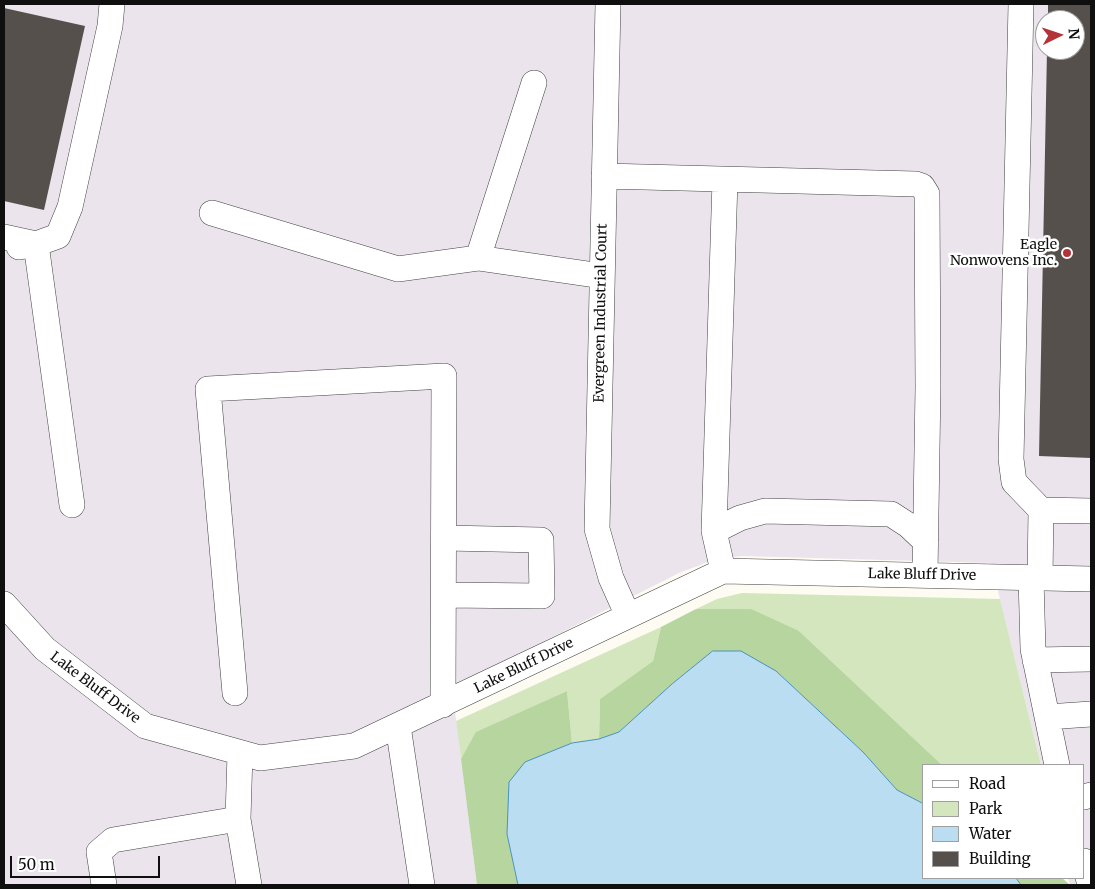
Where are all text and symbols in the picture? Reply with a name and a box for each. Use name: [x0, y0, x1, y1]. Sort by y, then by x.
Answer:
north arrow: [1035, 10, 1085, 60]
text: N: [1065, 28, 1083, 40]
street label: Evergreen Industrial Court: [591, 223, 611, 403]
place label: Eagle Nonwovens Inc.: [950, 237, 1057, 270]
marker: Eagle Nonwovens Inc.: [1061, 247, 1073, 259]
street label: Lake Bluff Drive: [868, 566, 976, 584]
street label: Lake Bluff Drive: [472, 635, 576, 697]
street label: Lake Bluff Drive: [47, 649, 143, 727]
legend: [922, 764, 1085, 879]
text: Road: [969, 774, 1005, 793]
text: Park: [969, 799, 1002, 818]
text: Water: [969, 824, 1011, 843]
scale bar: [12, 846, 162, 878]
text: Building: [969, 849, 1031, 868]
text: 50 m: [18, 855, 55, 874]

